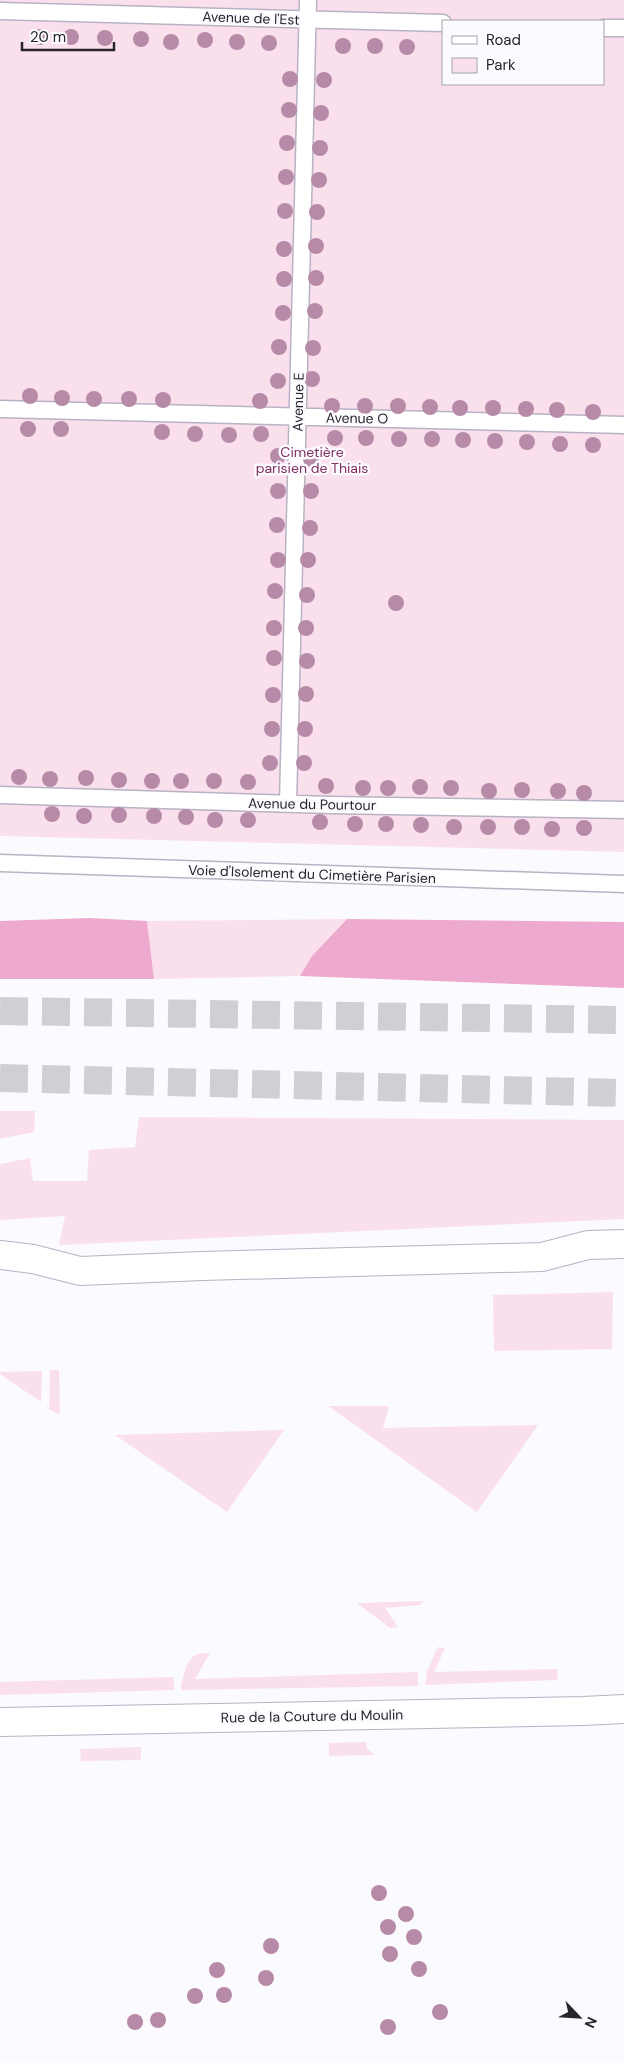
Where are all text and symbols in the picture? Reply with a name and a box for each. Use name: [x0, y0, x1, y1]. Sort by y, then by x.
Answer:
street label: Avenue de l'Est: [202, 7, 300, 29]
scale bar: [22, 20, 115, 52]
legend: [442, 20, 604, 85]
text: 20 m: [30, 27, 66, 47]
text: Road: [486, 30, 521, 50]
text: Park: [486, 55, 516, 75]
street label: Avenue E: [288, 372, 308, 432]
street label: Avenue O: [326, 408, 388, 428]
park label: Cimetière parisien de Thiais: [256, 443, 368, 477]
street label: Avenue du Pourtour: [248, 794, 376, 814]
street label: Voie d'Isolement du Cimetière Parisien: [188, 861, 436, 887]
street label: Rue de la Couture du Moulin: [221, 1705, 403, 1727]
north arrow: [554, 1992, 604, 2042]
text: N: [580, 2014, 601, 2031]

